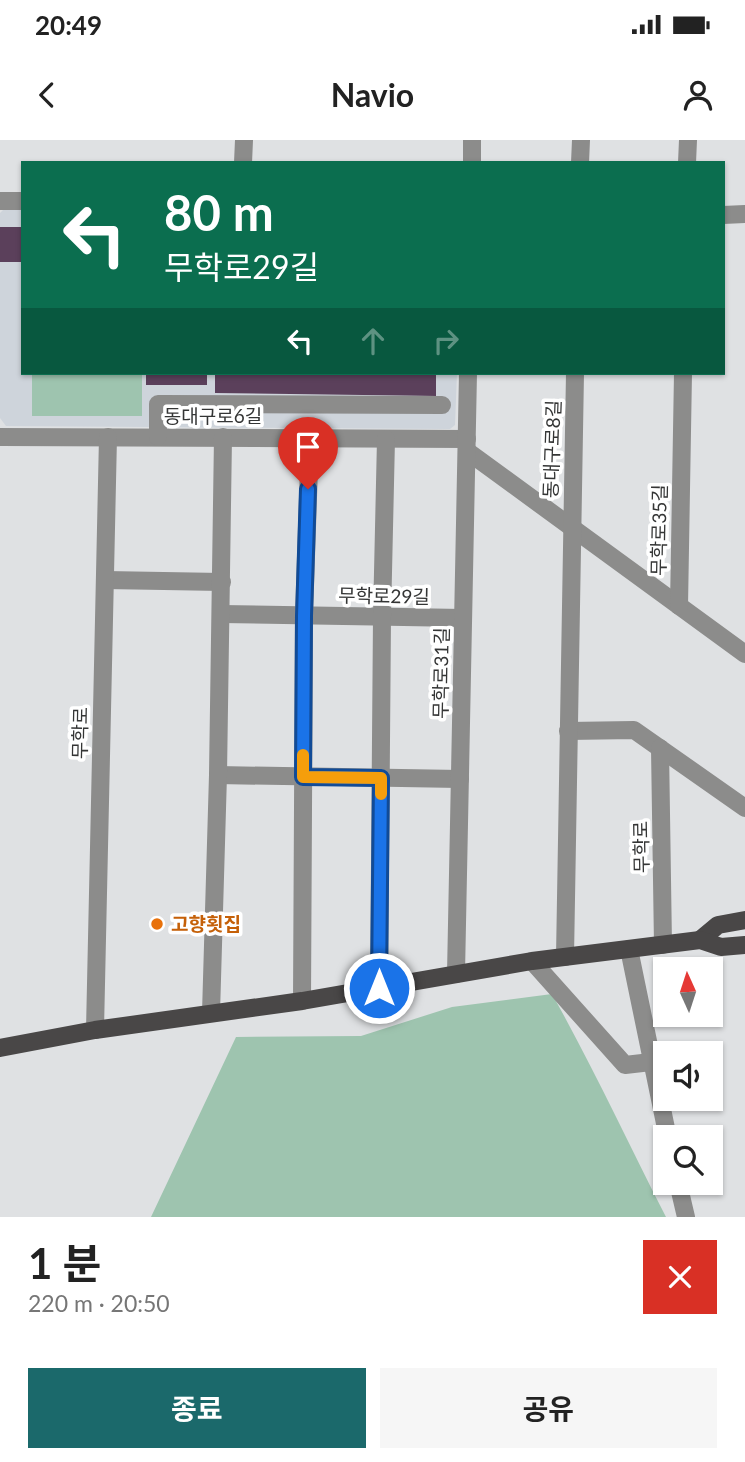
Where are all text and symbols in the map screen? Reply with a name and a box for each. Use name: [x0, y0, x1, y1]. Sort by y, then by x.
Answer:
text: 20:49: [35, 9, 102, 41]
text: Navio: [331, 75, 414, 114]
icon: back: [28, 76, 66, 114]
icon: person: [679, 76, 717, 114]
text: 80 m: [164, 183, 274, 241]
icon: left: [49, 189, 140, 280]
text: 무학로29길: [164, 247, 319, 286]
icon: left: [281, 322, 319, 360]
icon: ahead: [354, 322, 392, 360]
icon: right: [427, 322, 465, 360]
street label: 동대구로8길: [538, 399, 565, 499]
street label: 동대구로6길: [164, 404, 262, 427]
pin: [278, 417, 338, 489]
icon: arrive: [289, 428, 327, 466]
street label: 무학로35길: [646, 484, 671, 576]
street label: 무학로29길: [338, 583, 430, 608]
street label: 무학로31길: [428, 627, 453, 719]
street label: 무학로: [68, 707, 91, 759]
street label: 무학로: [629, 821, 652, 873]
place label: 고향횟집: [171, 912, 241, 935]
marker: 고향횟집: [149, 916, 165, 932]
position arrow: [342, 951, 416, 1025]
north arrow: [653, 957, 723, 1027]
map controls: [653, 957, 723, 1195]
button: sound: [653, 1041, 723, 1111]
button: search: [653, 1125, 723, 1195]
text: 1 분: [28, 1238, 101, 1288]
button: close: [643, 1240, 717, 1314]
text: 220 m · 20:50: [28, 1289, 170, 1317]
button: 종료: [28, 1368, 366, 1448]
button: 공유: [380, 1368, 717, 1448]

